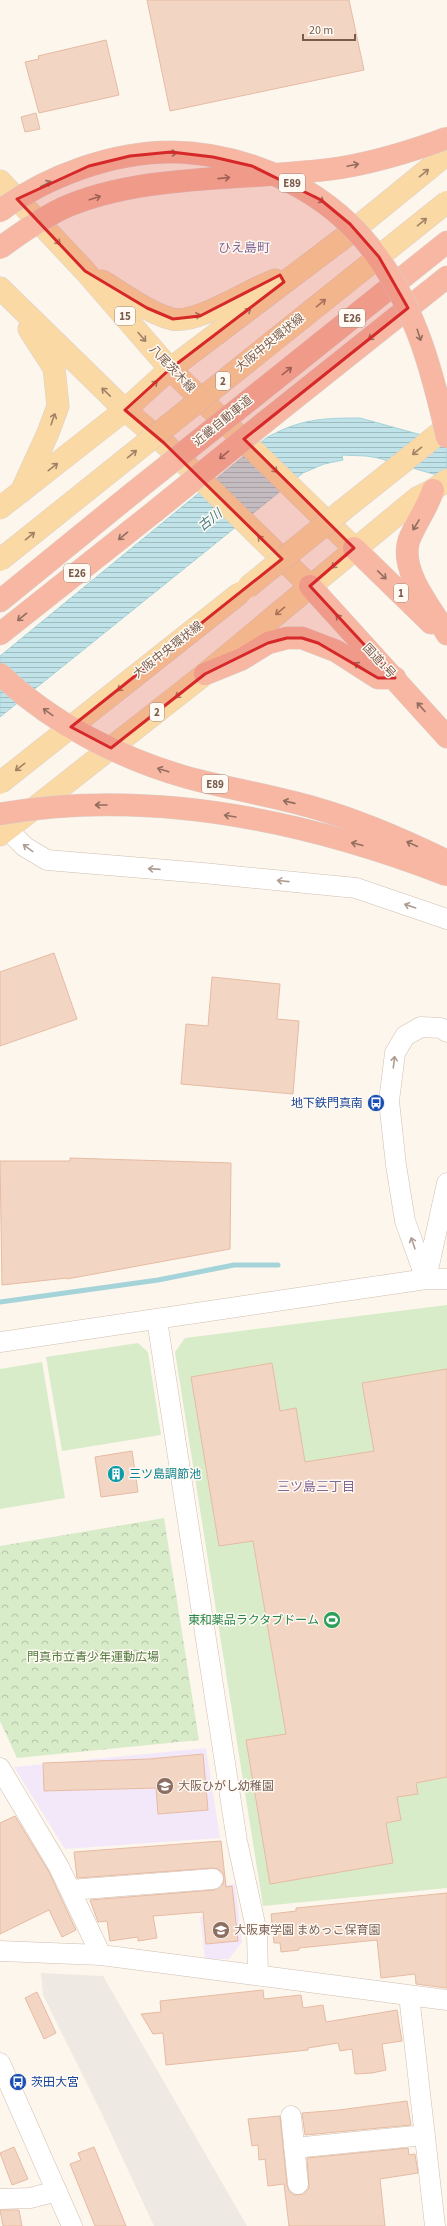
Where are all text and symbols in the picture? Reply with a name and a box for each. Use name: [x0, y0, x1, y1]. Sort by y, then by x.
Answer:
scale bar: [303, 16, 355, 42]
text: 20 m: [309, 22, 333, 39]
one-way arrow: [164, 149, 177, 157]
one-way arrow: [346, 160, 359, 168]
one-way arrow: [418, 169, 429, 178]
one-way arrow: [217, 174, 230, 181]
road number: E89: [279, 174, 305, 192]
one-way arrow: [39, 180, 51, 187]
one-way arrow: [89, 194, 102, 201]
one-way arrow: [313, 195, 324, 203]
one-way arrow: [417, 217, 428, 226]
one-way arrow: [51, 235, 60, 245]
district label: ひえ島町: [218, 239, 270, 257]
one-way arrow: [315, 299, 326, 307]
road number: 15: [115, 307, 135, 325]
one-way arrow: [240, 307, 251, 316]
road number: E26: [339, 309, 365, 327]
street label: 大阪中央環状線: [232, 310, 308, 376]
one-way arrow: [189, 312, 202, 320]
one-way arrow: [416, 329, 424, 341]
one-way arrow: [138, 331, 147, 342]
one-way arrow: [367, 332, 378, 341]
street label: 八尾茨木線: [145, 342, 199, 396]
one-way arrow: [281, 366, 292, 375]
road number: 2: [216, 372, 230, 390]
one-way arrow: [148, 380, 158, 389]
one-way arrow: [101, 387, 111, 397]
street label: 近畿自動車道: [190, 392, 256, 450]
one-way arrow: [50, 412, 57, 425]
one-way arrow: [411, 447, 422, 456]
one-way arrow: [126, 450, 137, 459]
one-way arrow: [218, 451, 229, 460]
one-way arrow: [47, 463, 58, 472]
one-way arrow: [268, 463, 278, 473]
water label: 古川: [194, 504, 227, 535]
one-way arrow: [412, 519, 420, 531]
one-way arrow: [25, 531, 36, 540]
one-way arrow: [118, 531, 129, 540]
one-way arrow: [257, 535, 267, 544]
one-way arrow: [330, 560, 341, 569]
road number: E26: [64, 564, 90, 582]
one-way arrow: [377, 570, 387, 580]
road number: 1: [394, 584, 408, 602]
one-way arrow: [275, 607, 286, 616]
one-way arrow: [16, 613, 27, 621]
one-way arrow: [336, 614, 345, 624]
street label: 大阪中央環状線: [130, 617, 206, 683]
street label: 国道1号: [358, 640, 400, 682]
one-way arrow: [354, 662, 365, 670]
one-way arrow: [116, 683, 127, 691]
one-way arrow: [175, 690, 186, 698]
one-way arrow: [417, 702, 426, 713]
road number: 2: [150, 703, 164, 721]
one-way arrow: [42, 708, 53, 716]
one-way arrow: [14, 763, 25, 772]
one-way arrow: [157, 766, 170, 773]
road number: E89: [202, 775, 228, 793]
one-way arrow: [283, 797, 296, 805]
one-way arrow: [95, 801, 108, 809]
one-way arrow: [224, 812, 237, 820]
one-way arrow: [351, 840, 364, 847]
one-way arrow: [406, 840, 418, 847]
one-way arrow: [23, 844, 34, 852]
one-way arrow: [148, 866, 161, 873]
one-way arrow: [277, 877, 290, 885]
one-way arrow: [404, 902, 417, 909]
one-way arrow: [390, 1056, 397, 1069]
bus stop icon: 地下鉄門真南: [366, 1093, 386, 1113]
place label: 地下鉄門真南: [291, 1095, 363, 1112]
one-way arrow: [409, 1236, 416, 1249]
building icon: 三ツ島調節池: [106, 1464, 126, 1484]
place label: 三ツ島調節池: [129, 1466, 201, 1483]
district label: 三ツ島三丁目: [277, 1478, 355, 1496]
sports icon: 東和薬品ラクタブドーム: [322, 1610, 342, 1630]
place label: 東和薬品ラクタブドーム: [188, 1612, 319, 1629]
park label: 門真市立青少年運動広場: [27, 1649, 159, 1666]
school or university icon: 大阪ひがし幼稚園: [155, 1776, 175, 1796]
place label: 大阪ひがし幼稚園: [178, 1778, 274, 1795]
school or university icon: 大阪東学園 まめっこ保育園: [211, 1920, 231, 1940]
place label: 大阪東学園 まめっこ保育園: [234, 1922, 380, 1939]
bus stop icon: 茨田大宮: [8, 2072, 28, 2092]
place label: 茨田大宮: [31, 2074, 79, 2091]

